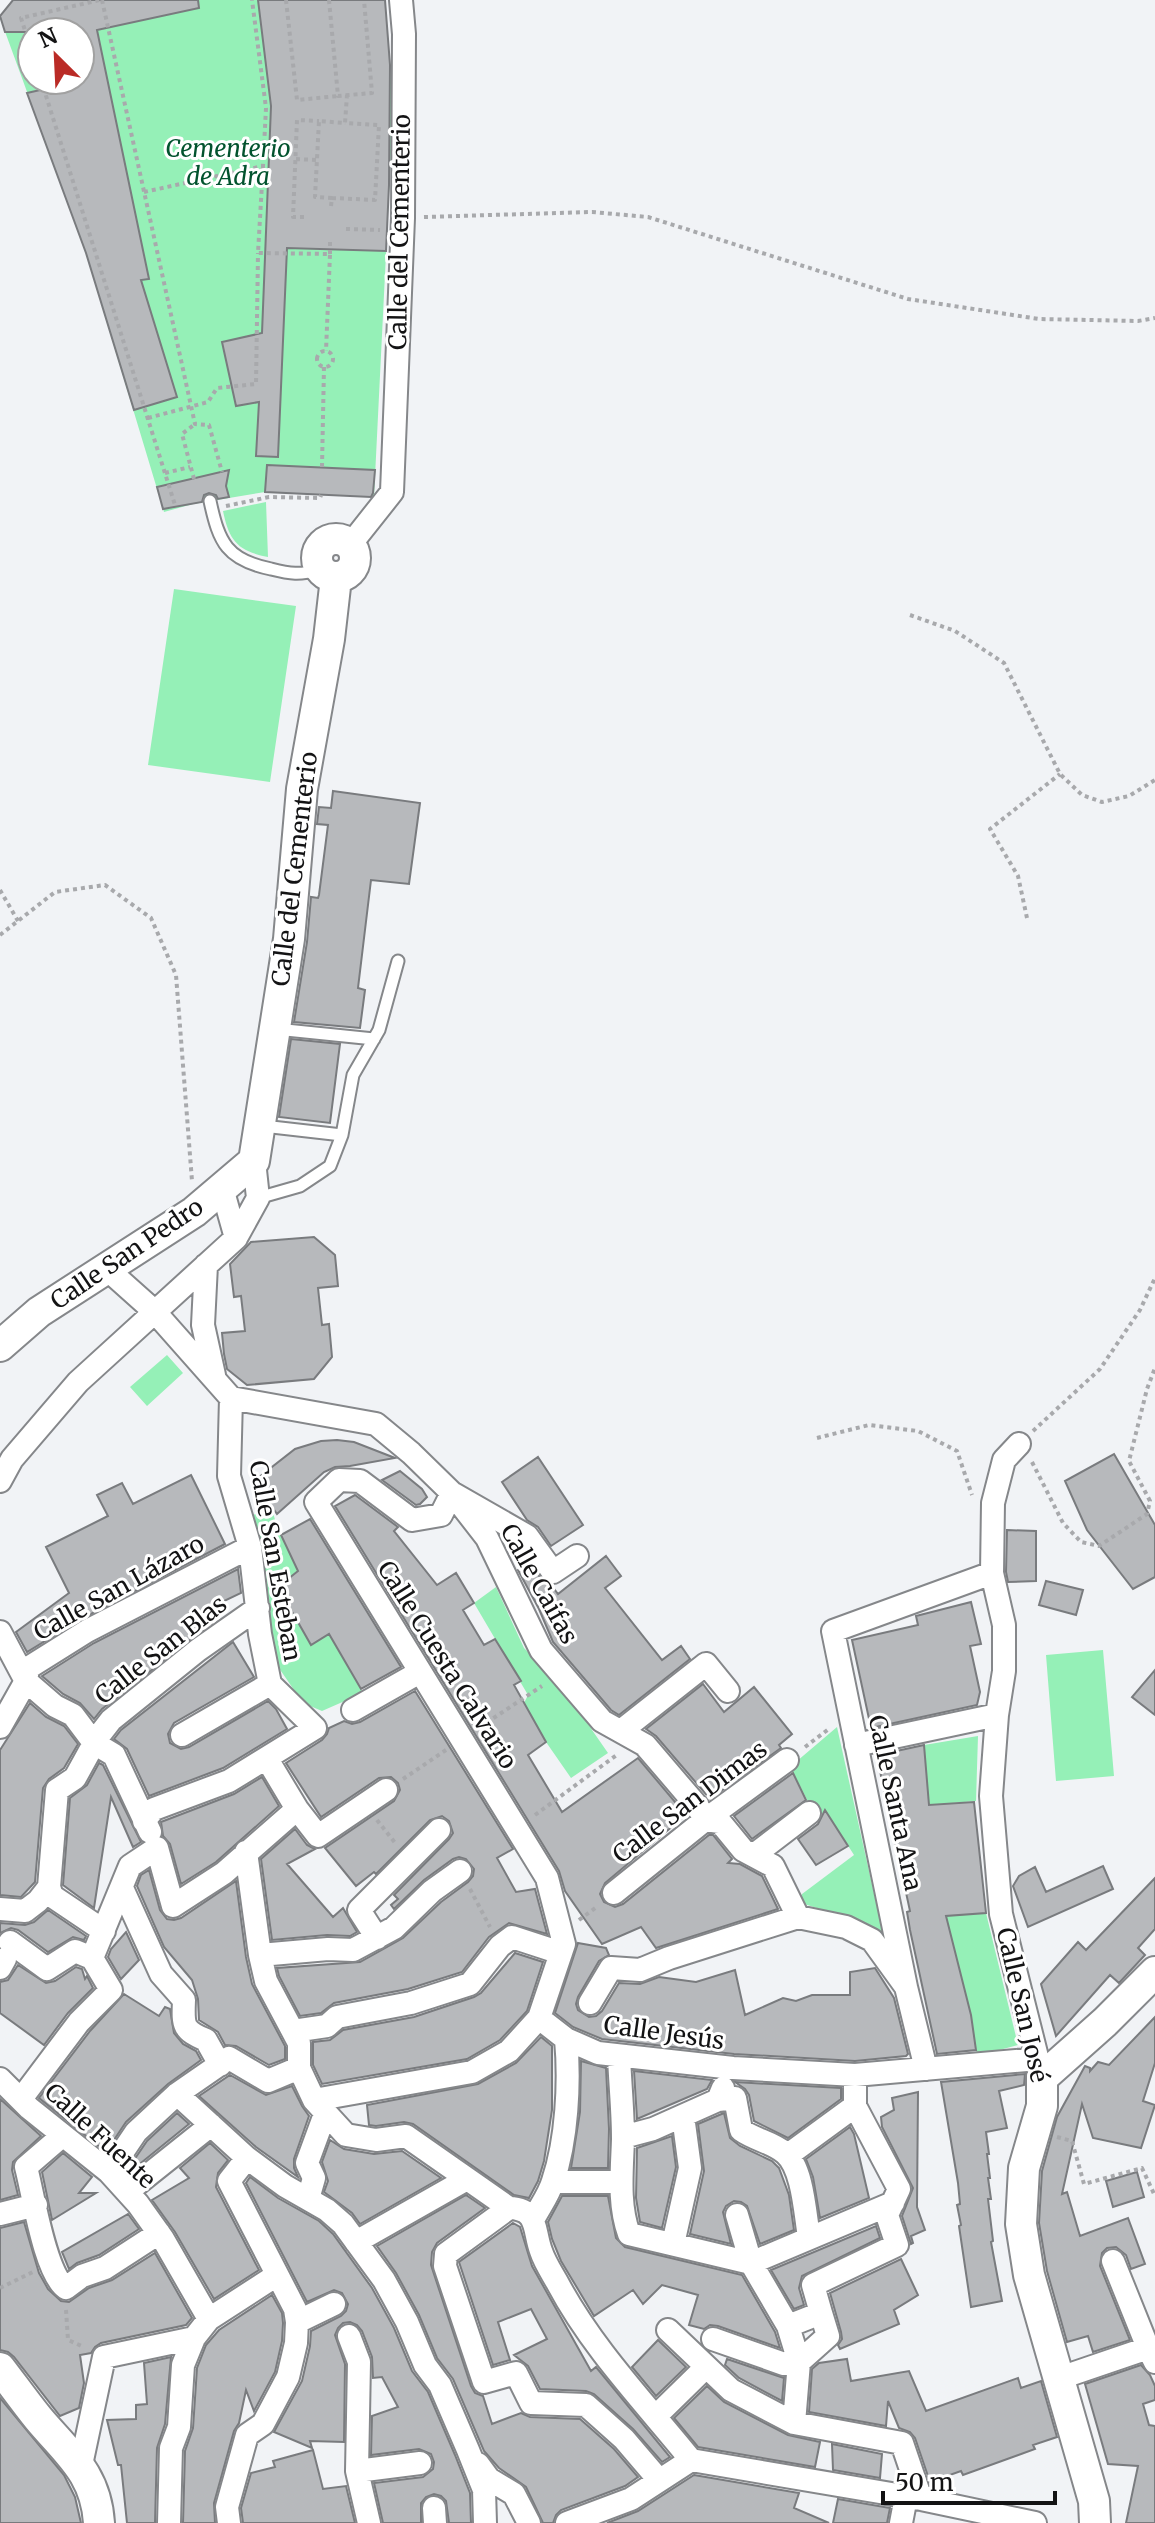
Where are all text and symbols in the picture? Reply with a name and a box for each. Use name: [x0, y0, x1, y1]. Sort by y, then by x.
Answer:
north arrow: [16, 16, 96, 96]
text: N: [34, 21, 62, 54]
street label: Calle del Cementerio: [382, 114, 417, 350]
park label: Cementerio de Adra: [165, 133, 291, 192]
street label: Calle del Cementerio: [265, 750, 324, 988]
street label: Calle San Pedro: [44, 1191, 209, 1316]
street label: Calle San Esteban: [243, 1458, 308, 1664]
street label: Calle Caifas: [494, 1518, 585, 1649]
street label: Calle San Lázaro: [28, 1528, 209, 1647]
street label: Calle Cuesta Calvario: [371, 1555, 524, 1775]
street label: Calle San Blas: [88, 1588, 233, 1711]
street label: Calle Santa Ana: [862, 1712, 929, 1894]
street label: Calle San Dimas: [606, 1733, 773, 1870]
street label: Calle San José: [990, 1925, 1055, 2085]
street label: Calle Jesús: [602, 2009, 726, 2056]
street label: Calle Fuente: [38, 2076, 162, 2195]
scale bar: [883, 2455, 1055, 2505]
text: 50 m: [895, 2467, 954, 2498]

